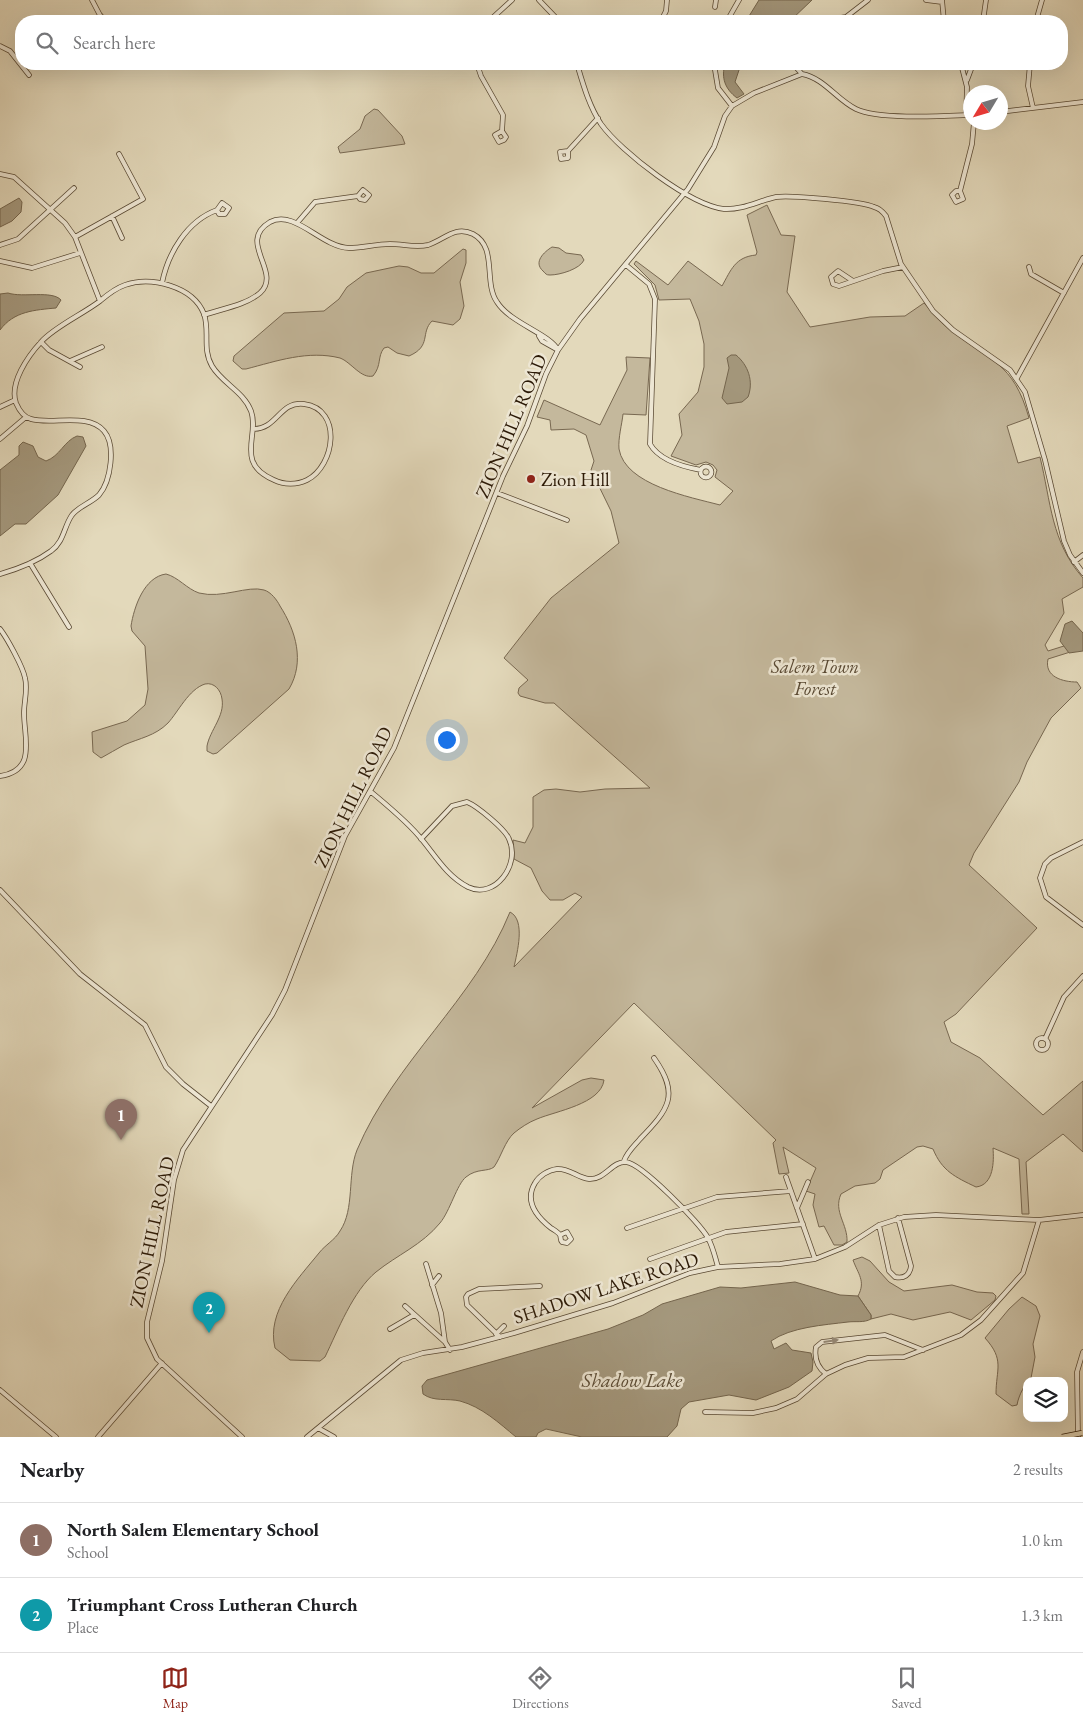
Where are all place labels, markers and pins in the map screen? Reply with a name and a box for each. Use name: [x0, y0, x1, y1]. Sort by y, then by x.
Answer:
place label: Zion Hill: [541, 467, 610, 492]
marker: Zion Hill: [525, 473, 537, 485]
pin: 1: [105, 1099, 137, 1140]
pin: 2: [193, 1292, 225, 1333]

